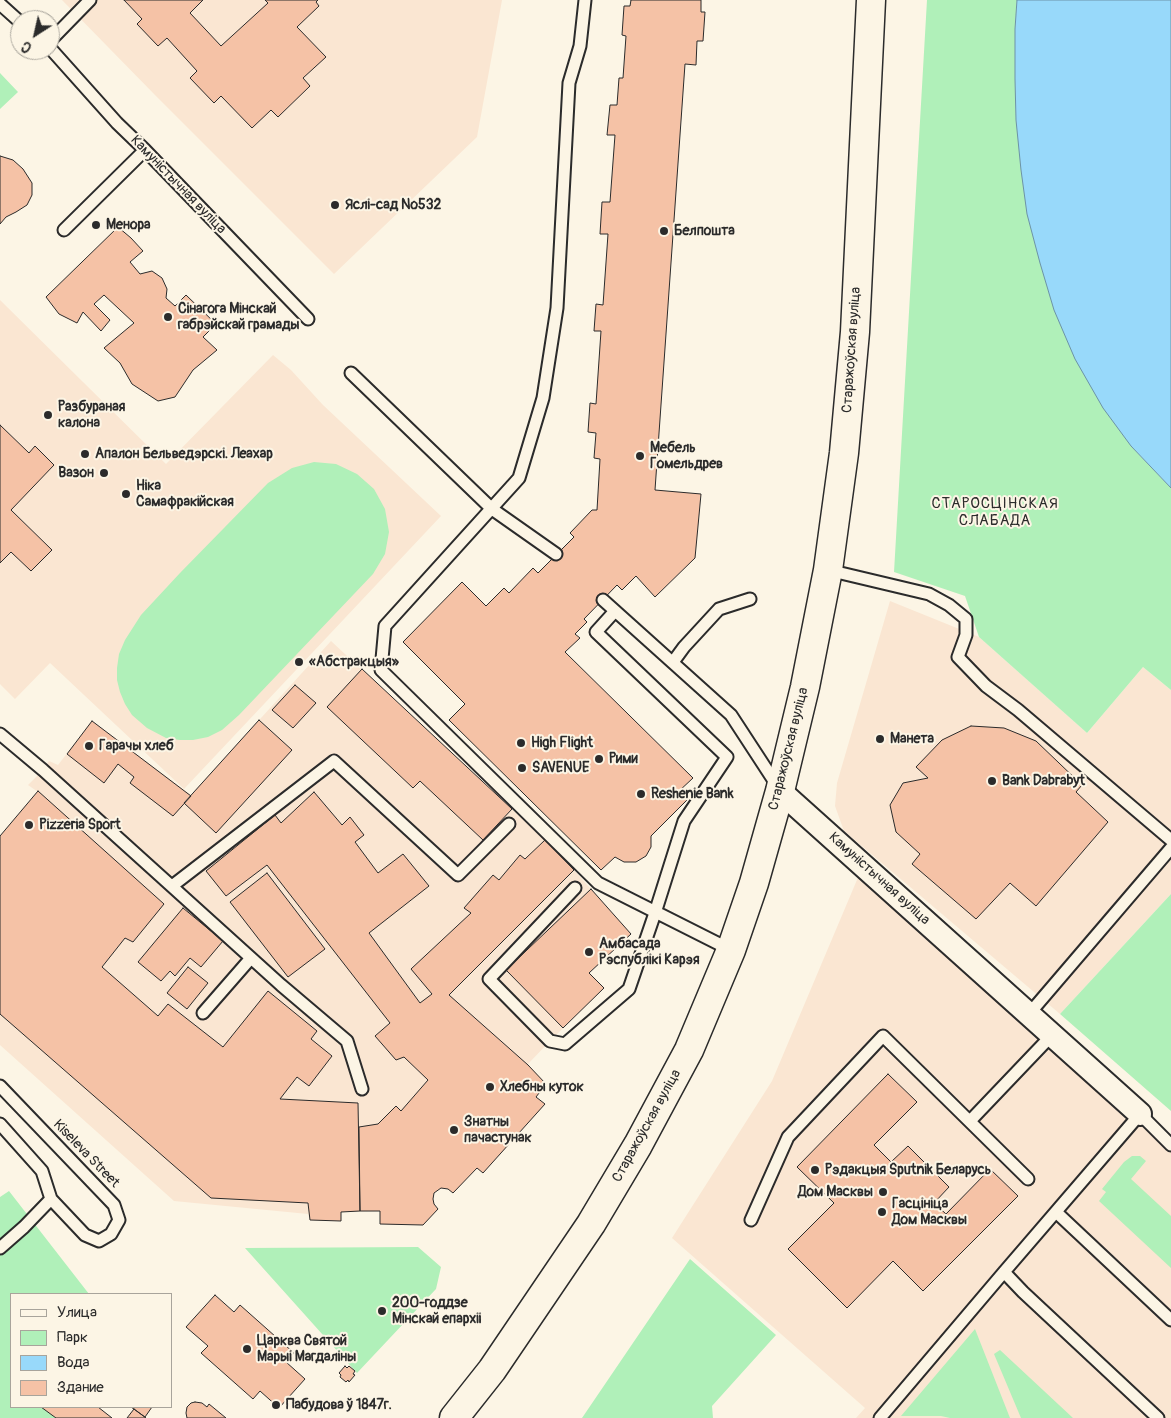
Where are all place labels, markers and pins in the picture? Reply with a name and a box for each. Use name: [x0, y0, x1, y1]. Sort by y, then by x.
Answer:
place label: Яслі-сад №532: [345, 197, 441, 213]
marker: Яслі-сад №532: [329, 199, 341, 211]
place label: Менора: [106, 217, 151, 233]
marker: Менора: [90, 219, 102, 231]
place label: Белпошта: [674, 223, 735, 239]
marker: Белпошта: [658, 225, 670, 237]
place label: Сінагога Мінскай габрэйскай грамады: [178, 301, 299, 334]
marker: Сінагога Мінскай габрэйскай грамады: [162, 311, 174, 323]
place label: Разбураная калона: [58, 399, 125, 432]
marker: Разбураная калона: [42, 409, 54, 421]
place label: Мебель Гомельдрев: [650, 440, 723, 472]
place label: Апалон Бельведэрскі. Леахар: [95, 446, 273, 462]
marker: Апалон Бельведэрскі. Леахар: [79, 448, 91, 460]
marker: Мебель Гомельдрев: [634, 450, 646, 462]
place label: Вазон: [58, 465, 94, 481]
marker: Вазон: [98, 467, 110, 479]
place label: Ніка Самафракійская: [136, 478, 234, 511]
marker: Ніка Самафракійская: [120, 488, 132, 500]
place label: «Абстракцыя»: [309, 654, 399, 670]
marker: «Абстракцыя»: [293, 656, 305, 668]
place label: Манета: [890, 731, 934, 747]
marker: Манета: [874, 733, 886, 745]
place label: High Flight: [531, 735, 593, 751]
marker: High Flight: [515, 737, 527, 749]
place label: Гарачы хлеб: [99, 738, 174, 754]
marker: Гарачы хлеб: [83, 740, 95, 752]
place label: Рими: [609, 751, 638, 767]
marker: Рими: [593, 753, 605, 765]
place label: SAVENUE: [532, 760, 589, 776]
marker: SAVENUE: [516, 762, 528, 774]
place label: Bank Dabrabyt: [1002, 773, 1085, 789]
marker: Bank Dabrabyt: [986, 775, 998, 787]
place label: Reshenie Bank: [651, 786, 734, 802]
marker: Reshenie Bank: [635, 788, 647, 800]
place label: Pizzeria Sport: [39, 817, 121, 833]
marker: Pizzeria Sport: [23, 819, 35, 831]
place label: Амбасада Рэспублікі Карэя: [599, 936, 700, 969]
marker: Амбасада Рэспублікі Карэя: [583, 946, 595, 958]
place label: Хлебны куток: [500, 1079, 584, 1095]
marker: Хлебны куток: [484, 1081, 496, 1093]
place label: Знатны пачастунак: [464, 1114, 532, 1146]
marker: Знатны пачастунак: [448, 1124, 460, 1136]
place label: Рэдакцыя Sputnik Беларусь: [825, 1162, 991, 1178]
marker: Рэдакцыя Sputnik Беларусь: [809, 1164, 821, 1176]
place label: Дом Масквы: [798, 1184, 873, 1200]
marker: Дом Масквы: [877, 1186, 889, 1198]
place label: Гасцініца Дом Масквы: [892, 1196, 967, 1228]
marker: Гасцініца Дом Масквы: [876, 1206, 888, 1218]
place label: 200-годдзе Мінскай епархіі: [392, 1295, 481, 1328]
marker: 200-годдзе Мінскай епархіі: [376, 1305, 388, 1317]
place label: Царква Святой Марыі Магдаліны: [257, 1333, 356, 1365]
marker: Царква Святой Марыі Магдаліны: [241, 1343, 253, 1355]
place label: Пабудова ў 1847г.: [286, 1397, 392, 1413]
marker: Пабудова ў 1847г.: [270, 1399, 282, 1411]

